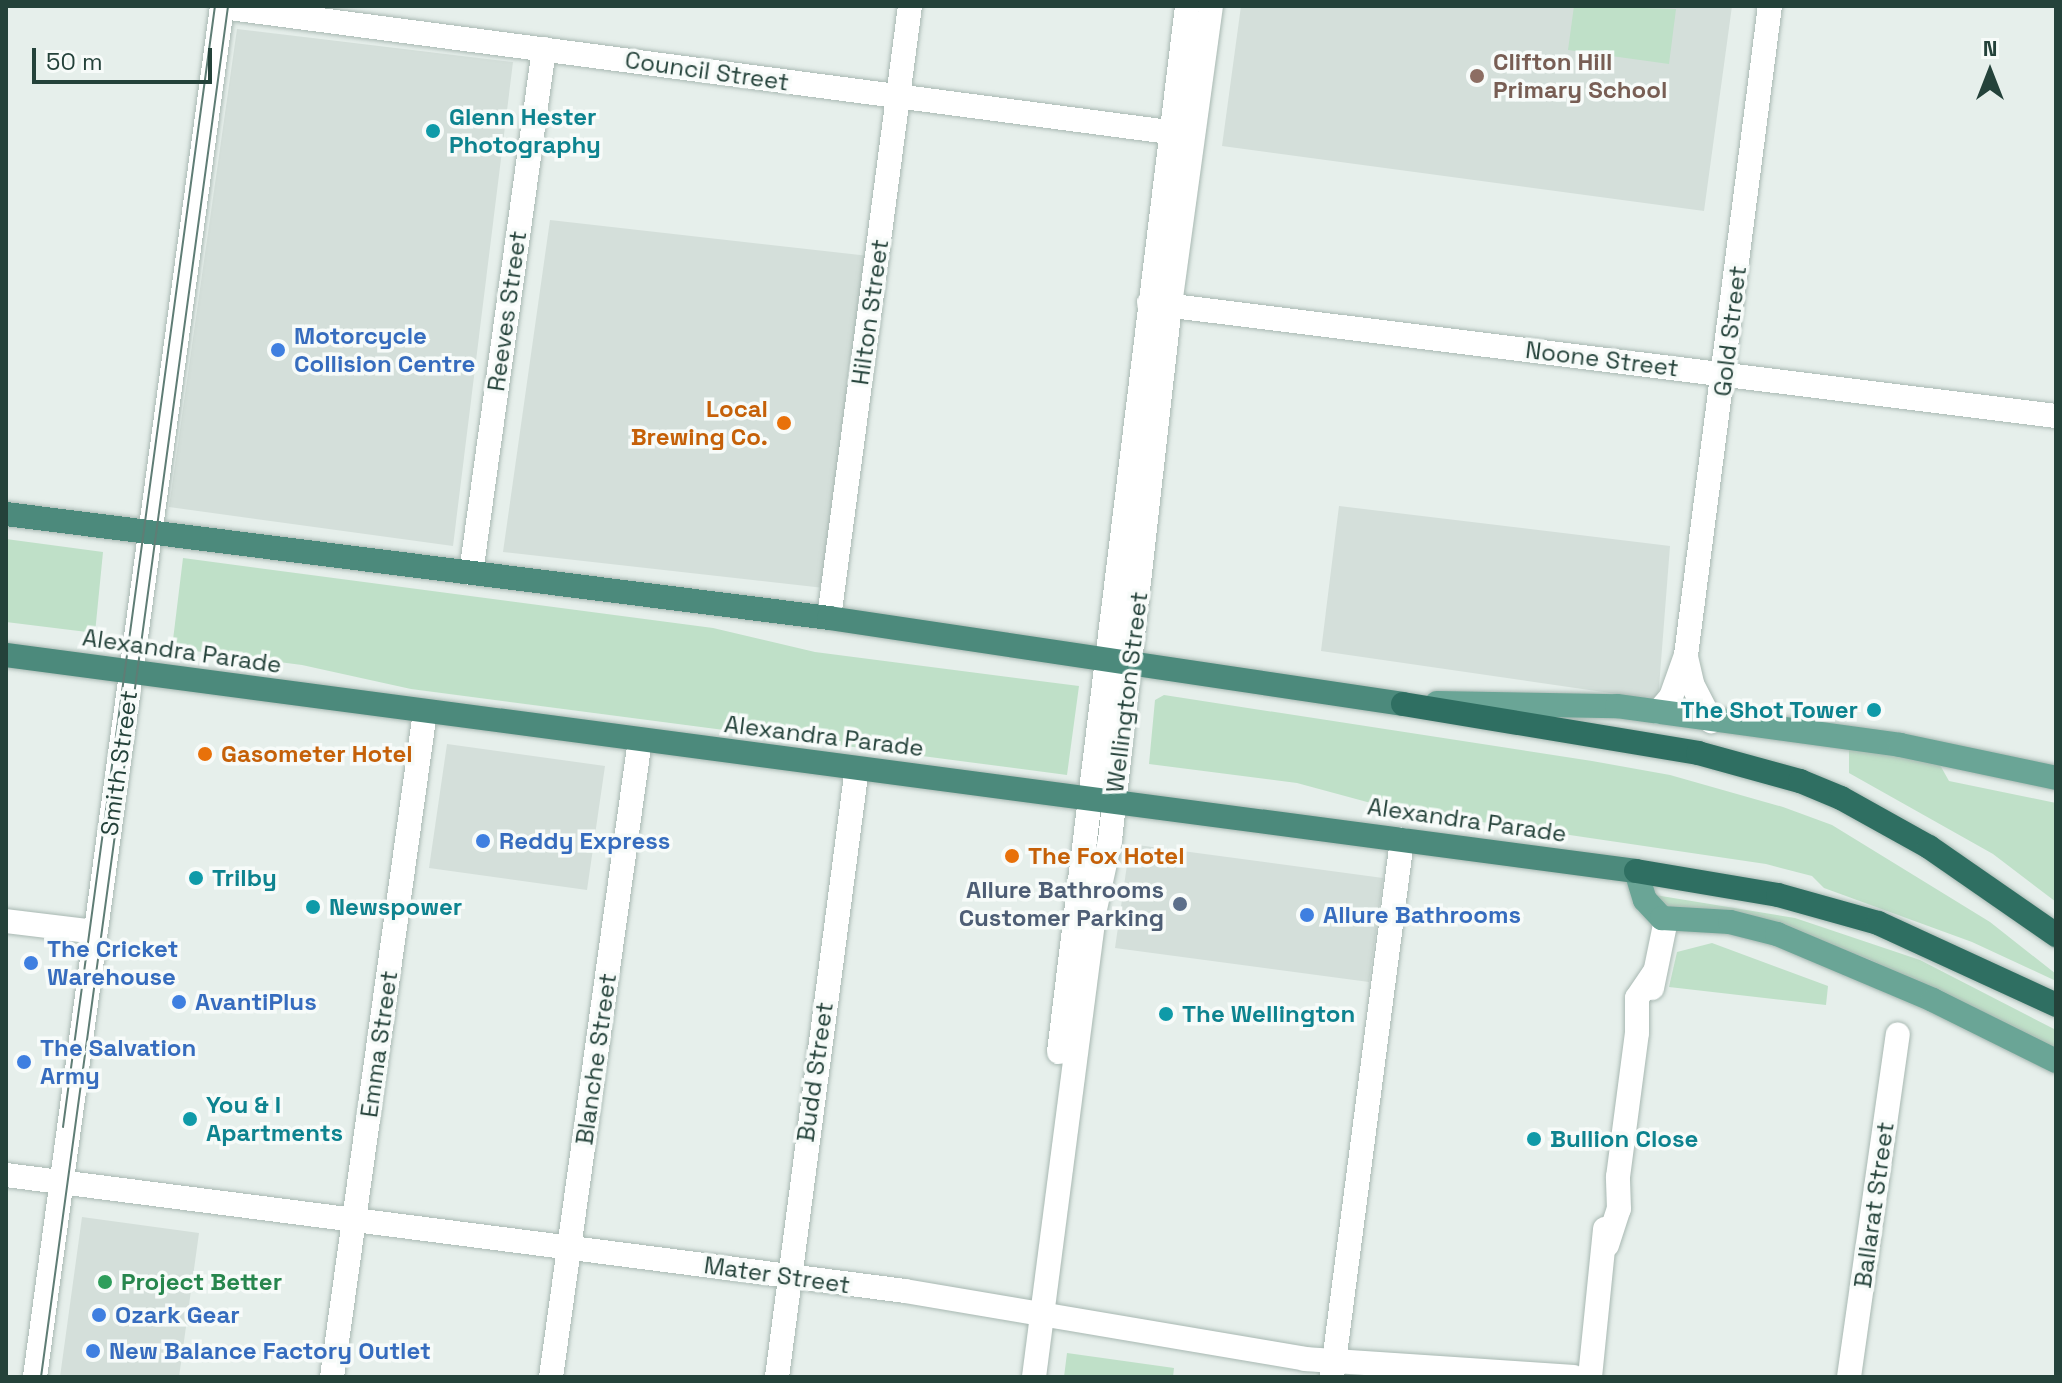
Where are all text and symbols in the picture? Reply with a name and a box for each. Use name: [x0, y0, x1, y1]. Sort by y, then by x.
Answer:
scale bar: [36, 32, 216, 82]
north arrow: [1950, 32, 2030, 112]
text: N: [1983, 34, 1997, 62]
street label: Council Street: [623, 45, 791, 97]
text: 50 m: [46, 46, 103, 77]
place label: Clifton Hill Primary School: [1493, 48, 1667, 104]
marker: Clifton Hill Primary School: [1468, 67, 1486, 85]
place label: Glenn Hester Photography: [449, 103, 601, 159]
marker: Glenn Hester Photography: [424, 122, 442, 140]
street label: Reeves Street: [481, 229, 533, 393]
street label: Hilton Street: [845, 237, 895, 387]
street label: Gold Street: [1708, 264, 1752, 398]
place label: Motorcycle Collision Centre: [294, 322, 475, 378]
street label: Noone Street: [1524, 335, 1680, 383]
marker: Motorcycle Collision Centre: [269, 341, 287, 359]
place label: Local Brewing Co.: [631, 395, 768, 451]
marker: Local Brewing Co.: [775, 414, 793, 432]
street label: Wellington Street: [1100, 590, 1154, 794]
street label: Alexandra Parade: [81, 623, 283, 679]
street label: Smith Street: [95, 688, 143, 838]
place label: The Shot Tower: [1680, 696, 1858, 724]
marker: The Shot Tower: [1865, 701, 1883, 719]
street label: Alexandra Parade: [723, 709, 925, 763]
place label: Gasometer Hotel: [221, 740, 413, 768]
marker: Gasometer Hotel: [196, 745, 214, 763]
street label: Alexandra Parade: [1366, 792, 1568, 848]
place label: Reddy Express: [499, 827, 670, 855]
marker: Reddy Express: [474, 832, 492, 850]
place label: The Fox Hotel: [1028, 842, 1185, 870]
marker: The Fox Hotel: [1003, 847, 1021, 865]
place label: Trilby: [212, 864, 277, 892]
marker: Trilby: [187, 869, 205, 887]
place label: Allure Bathrooms Customer Parking: [959, 876, 1164, 932]
place label: Newspower: [329, 893, 462, 921]
marker: Allure Bathrooms Customer Parking: [1171, 895, 1189, 913]
marker: Newspower: [304, 898, 322, 916]
place label: Allure Bathrooms: [1323, 901, 1521, 929]
marker: Allure Bathrooms: [1298, 906, 1316, 924]
place label: The Cricket Warehouse: [47, 935, 178, 991]
marker: The Cricket Warehouse: [22, 954, 40, 972]
street label: Emma Street: [354, 969, 404, 1119]
street label: Blanche Street: [570, 971, 622, 1147]
place label: AvantiPlus: [195, 988, 317, 1016]
marker: AvantiPlus: [170, 993, 188, 1011]
street label: Budd Street: [791, 1000, 839, 1144]
place label: The Wellington: [1182, 1000, 1355, 1028]
marker: The Wellington: [1157, 1005, 1175, 1023]
place label: The Salvation Army: [40, 1034, 196, 1090]
marker: The Salvation Army: [15, 1053, 33, 1071]
place label: You & I Apartments: [206, 1091, 343, 1147]
marker: You & I Apartments: [181, 1110, 199, 1128]
street label: Ballarat Street: [1848, 1120, 1900, 1290]
place label: Bullion Close: [1550, 1125, 1698, 1153]
marker: Bullion Close: [1525, 1130, 1543, 1148]
street label: Mater Street: [702, 1250, 852, 1300]
place label: Project Better: [121, 1268, 282, 1296]
marker: Project Better: [96, 1273, 114, 1291]
place label: Ozark Gear: [115, 1301, 240, 1329]
marker: Ozark Gear: [90, 1306, 108, 1324]
place label: New Balance Factory Outlet: [109, 1337, 431, 1365]
marker: New Balance Factory Outlet: [84, 1342, 102, 1360]

